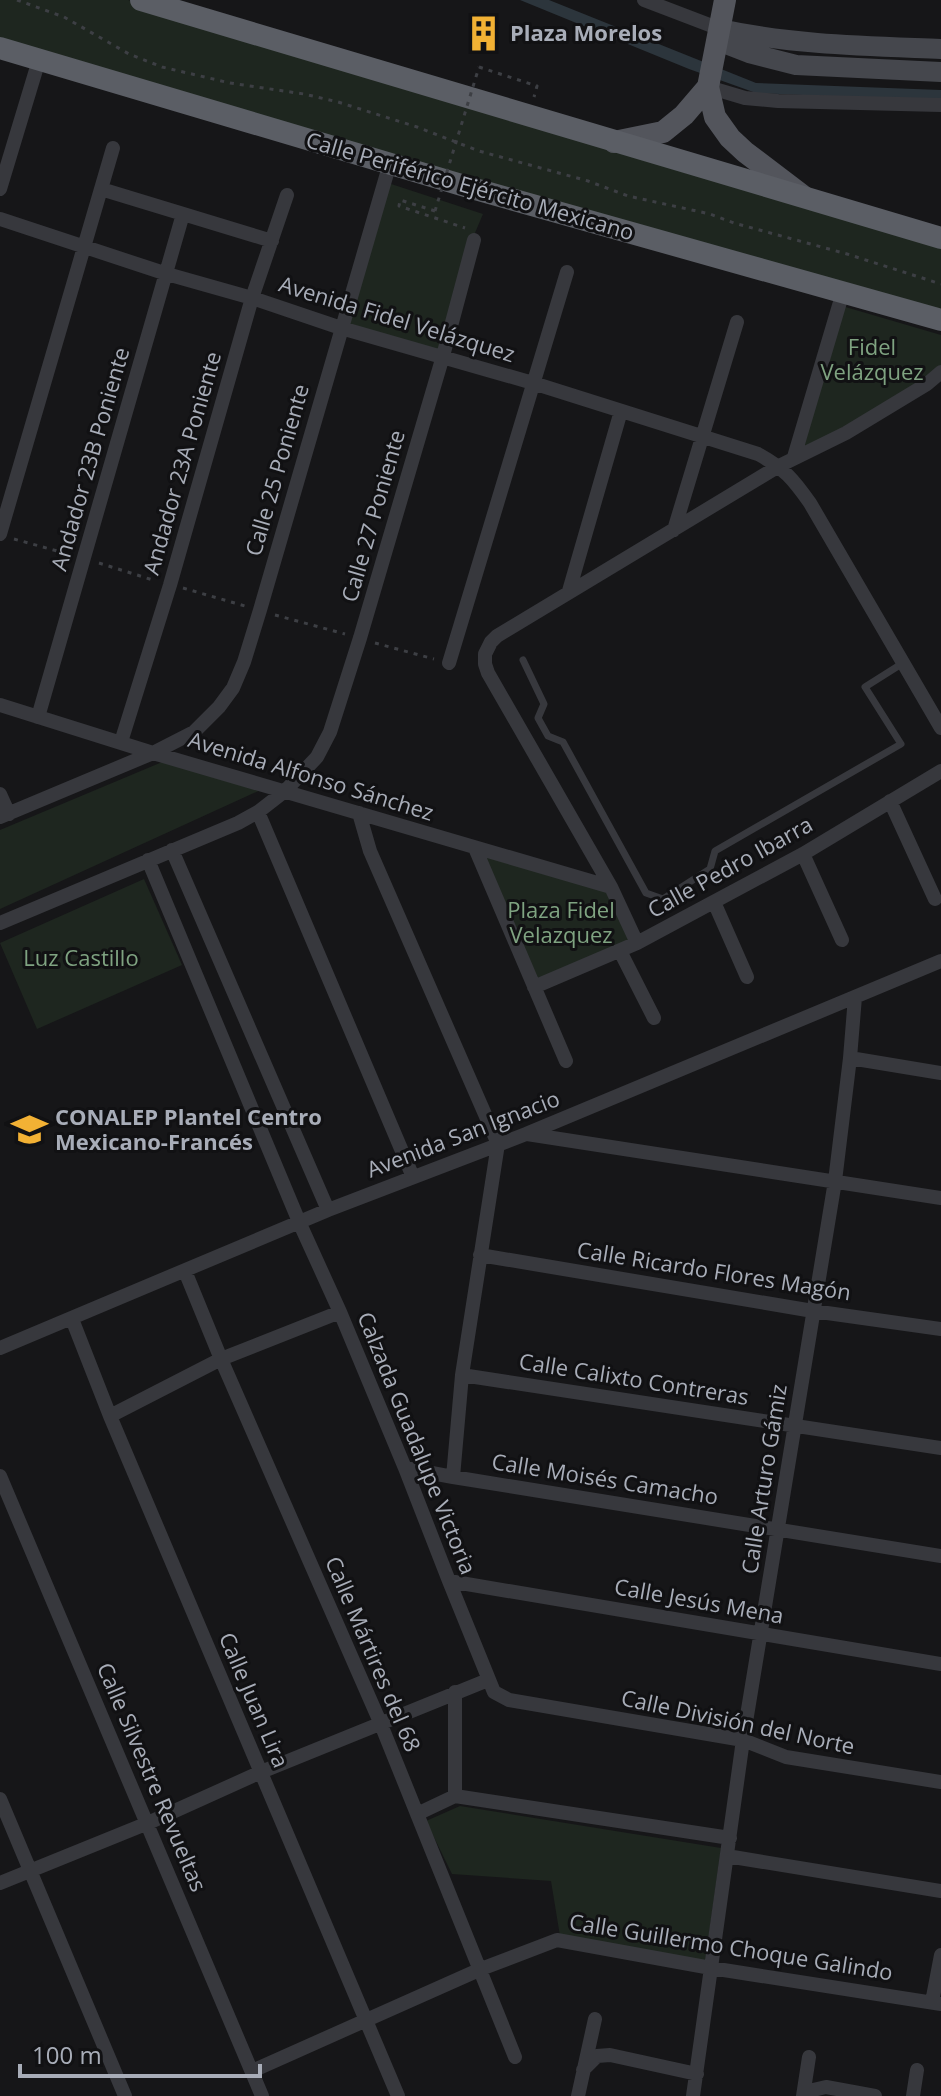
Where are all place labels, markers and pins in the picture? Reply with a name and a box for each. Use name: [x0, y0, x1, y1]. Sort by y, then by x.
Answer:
building icon: Plaza Morelos: [465, 14, 503, 52]
place label: Plaza Morelos: [510, 17, 662, 47]
place label: CONALEP Plantel Centro Mexicano-Francés: [55, 1101, 322, 1156]
school or university icon: CONALEP Plantel Centro Mexicano-Francés: [10, 1111, 48, 1149]

